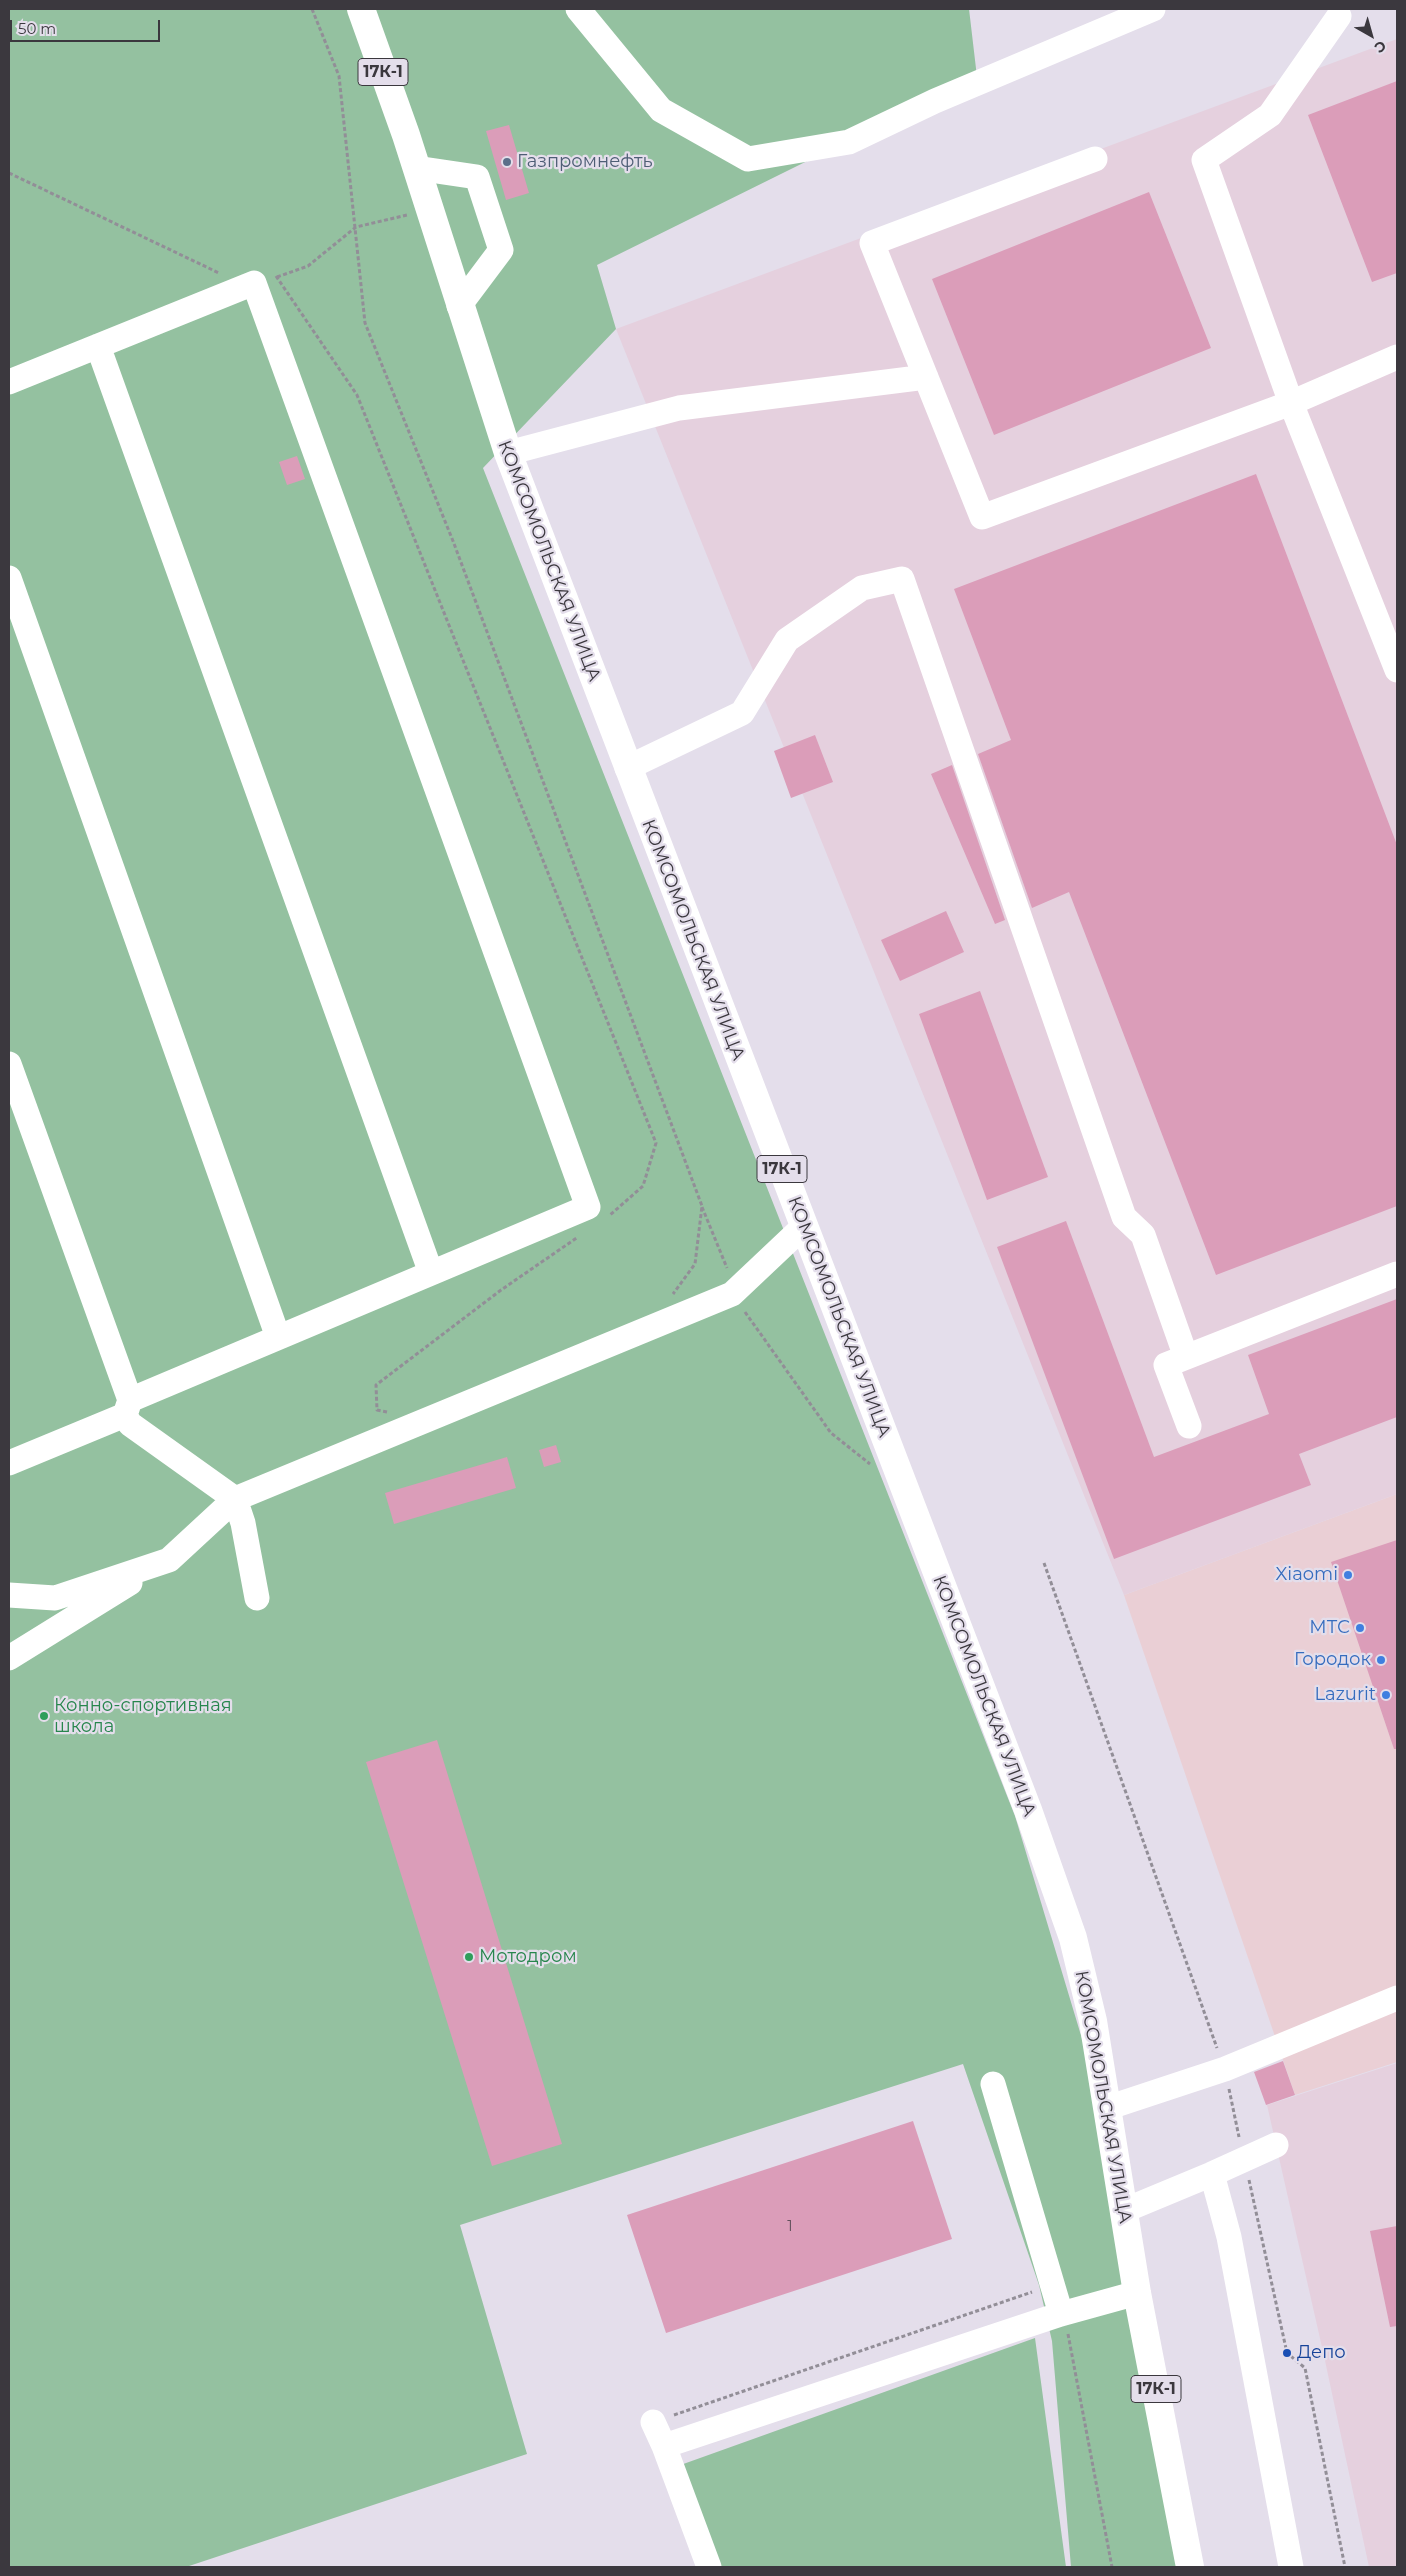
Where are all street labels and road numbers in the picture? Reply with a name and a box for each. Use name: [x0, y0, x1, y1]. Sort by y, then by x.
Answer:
road number: 17К-1: [358, 58, 408, 86]
street label: КОМСОМОЛЬСКАЯ УЛИЦА: [493, 437, 605, 685]
street label: КОМСОМОЛЬСКАЯ УЛИЦА: [637, 816, 749, 1064]
road number: 17К-1: [757, 1156, 807, 1182]
street label: КОМСОМОЛЬСКАЯ УЛИЦА: [783, 1193, 895, 1441]
street label: КОМСОМОЛЬСКАЯ УЛИЦА: [928, 1572, 1040, 1820]
street label: КОМСОМОЛЬСКАЯ УЛИЦА: [1070, 1969, 1136, 2225]
road number: 17К-1: [1131, 2376, 1181, 2402]

